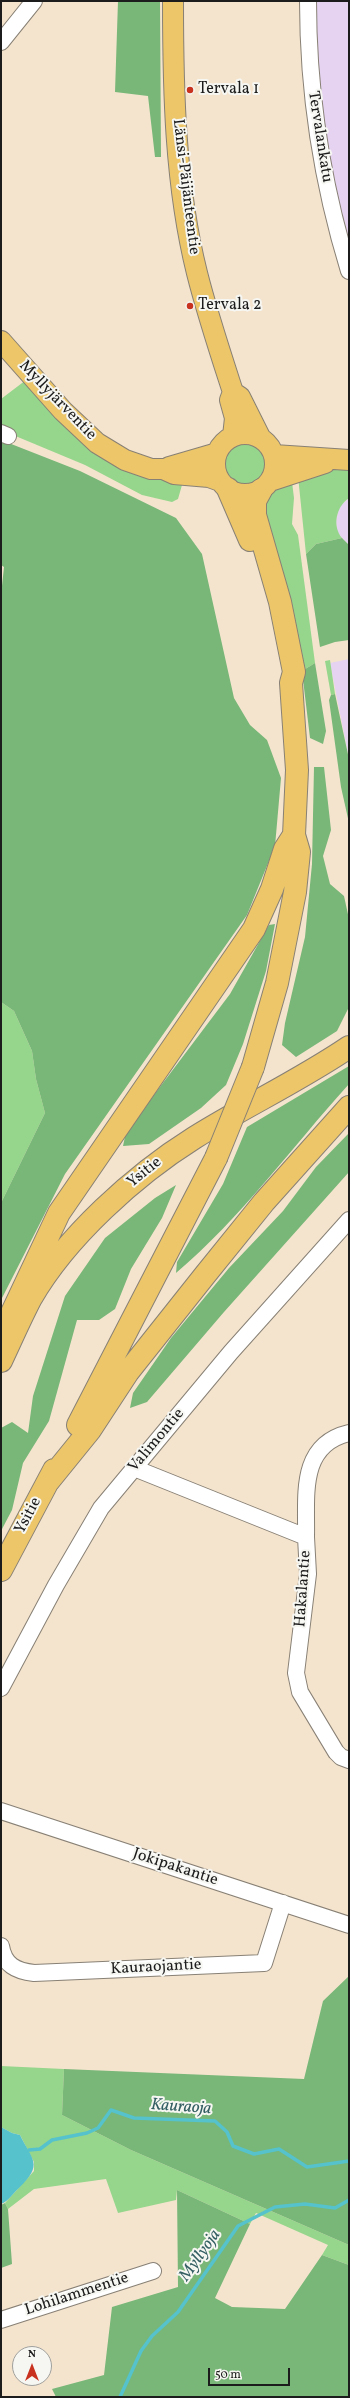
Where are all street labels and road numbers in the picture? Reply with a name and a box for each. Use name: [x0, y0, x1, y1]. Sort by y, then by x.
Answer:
street label: Tervalankatu: [302, 90, 336, 184]
street label: Länsi-Päijänteentie: [167, 118, 203, 256]
street label: Myllyjärventie: [14, 357, 100, 445]
street label: Ysitie: [124, 1153, 166, 1193]
street label: Valimontie: [125, 1405, 189, 1477]
street label: Ysitie: [11, 1494, 47, 1538]
street label: Hakalantie: [292, 1550, 316, 1628]
street label: Jokipakantie: [130, 1845, 220, 1891]
street label: Kauraojantie: [110, 1956, 202, 1980]
street label: Lohilammentie: [23, 2269, 131, 2321]

